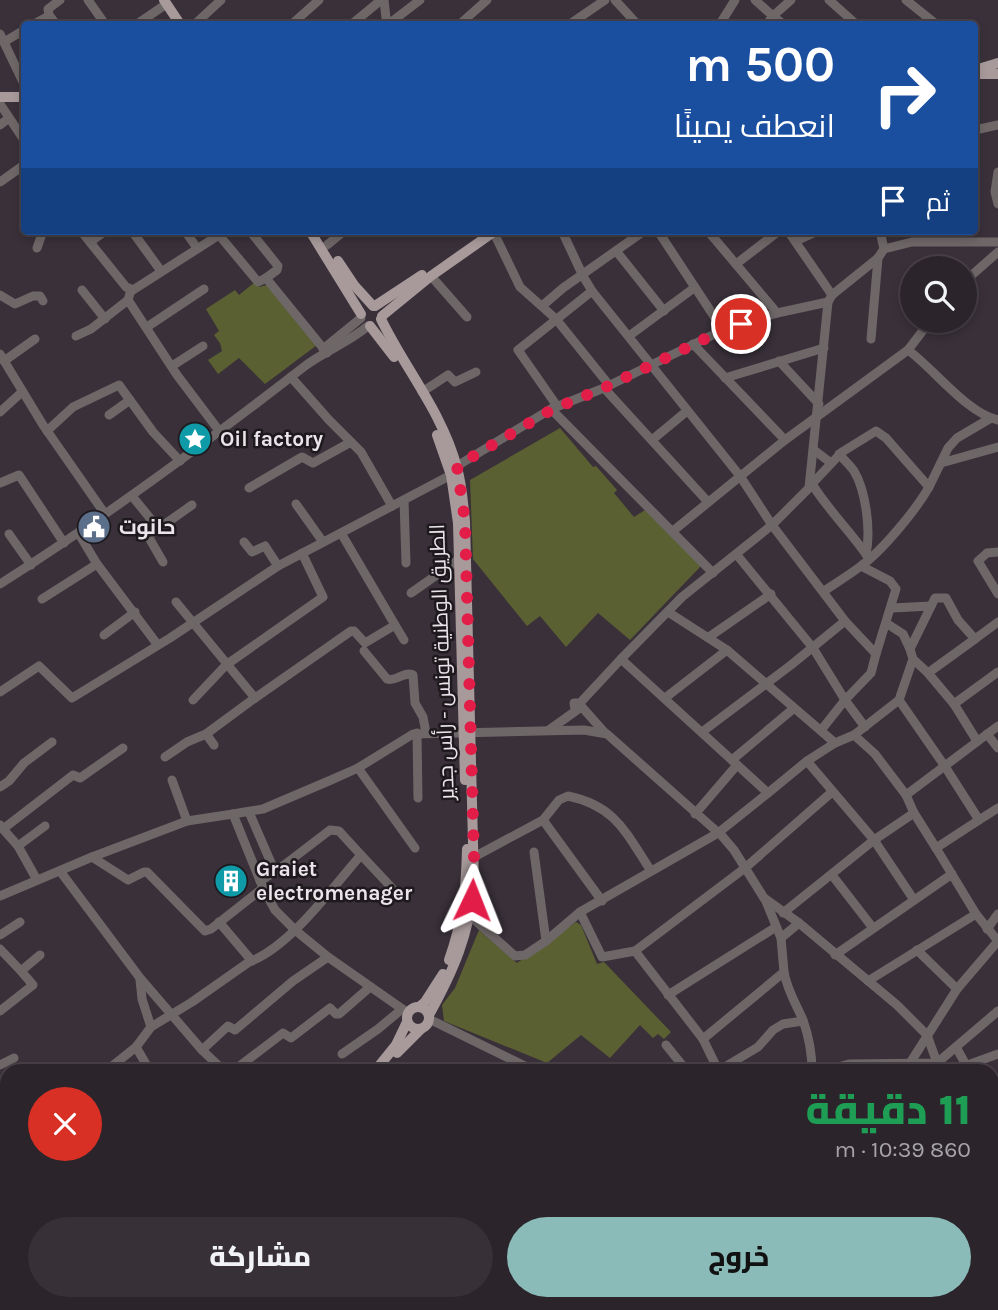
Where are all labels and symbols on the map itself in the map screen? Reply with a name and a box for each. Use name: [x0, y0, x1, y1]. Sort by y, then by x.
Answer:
pin: [711, 294, 771, 354]
place icon: Oil factory: [176, 420, 214, 458]
place label: Oil factory: [220, 427, 323, 451]
public building icon: حانوت: [75, 508, 113, 546]
place label: حانوت: [119, 515, 175, 540]
street label: الطريق الوطنية تونس - رأس جدير: [424, 523, 460, 802]
place label: Graiet electromenager: [256, 857, 413, 905]
building icon: Graiet electromenager: [212, 862, 250, 900]
position arrow: [435, 863, 509, 937]

